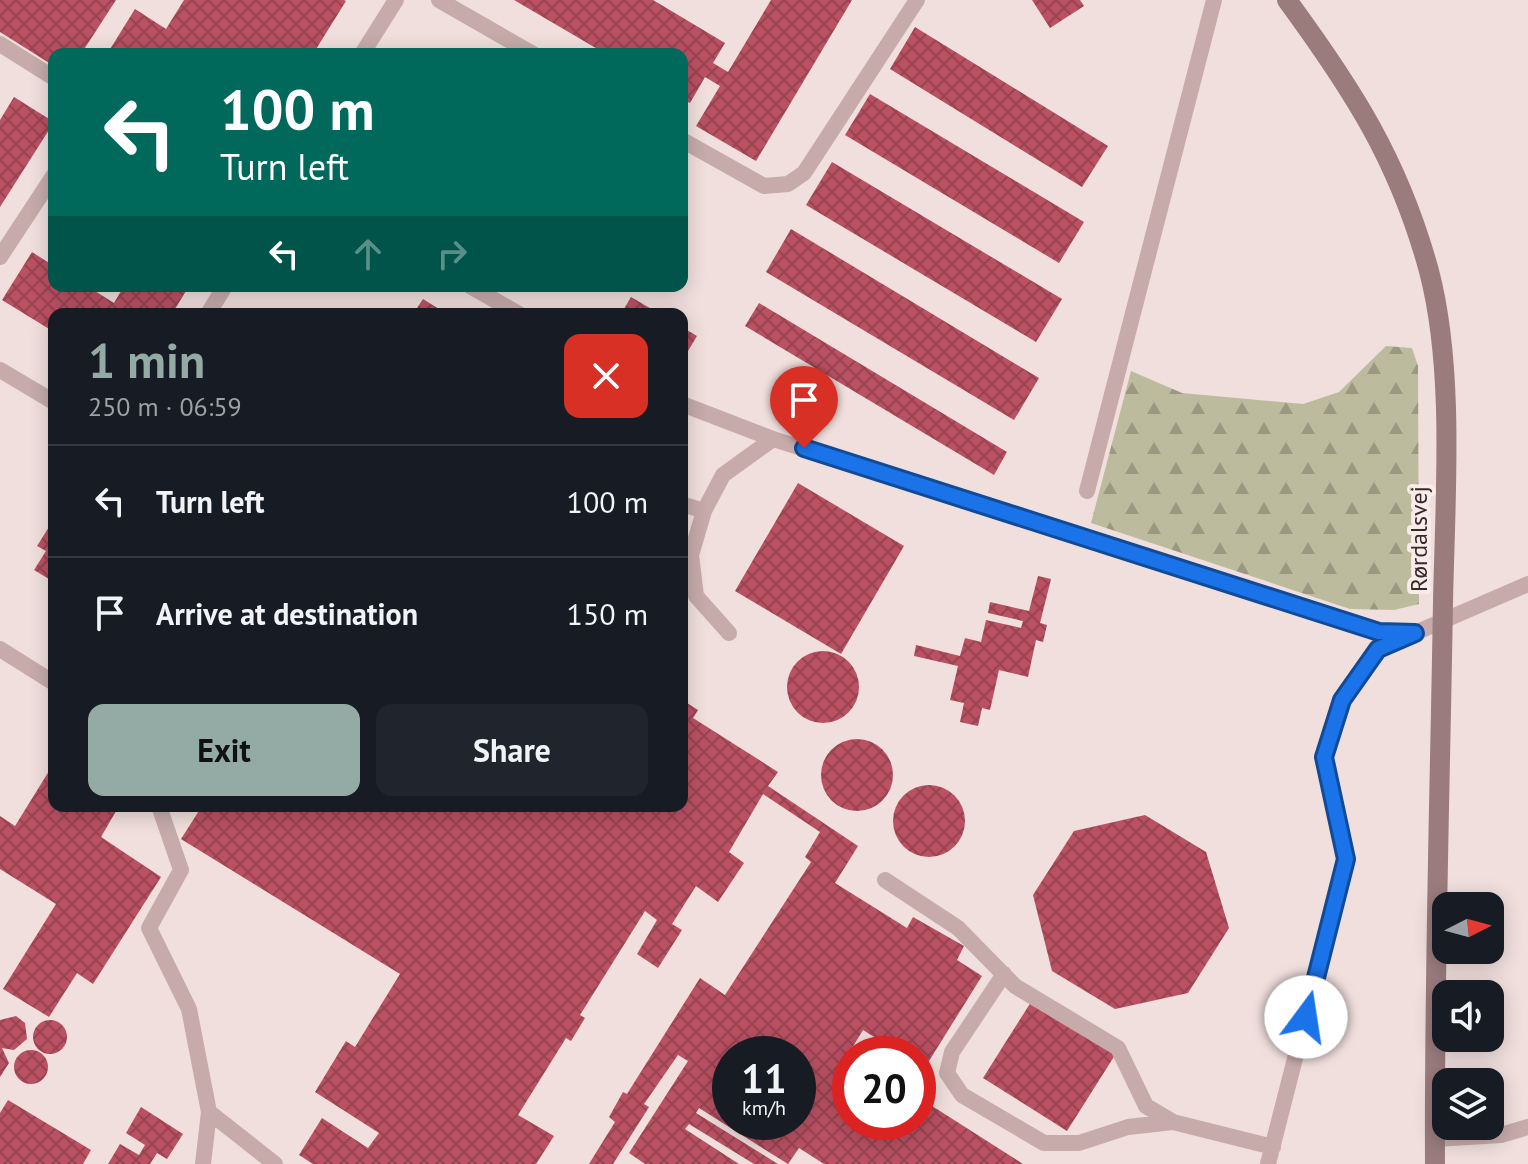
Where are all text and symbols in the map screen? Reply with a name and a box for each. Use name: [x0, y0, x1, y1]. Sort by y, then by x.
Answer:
text: 100 m: [220, 73, 375, 145]
icon: left: [88, 80, 192, 184]
text: Turn left: [220, 143, 349, 190]
icon: left: [262, 232, 306, 276]
icon: ahead: [346, 232, 390, 276]
icon: right: [430, 232, 474, 276]
text: 1 min: [88, 329, 205, 391]
button: close: [564, 334, 648, 418]
pin: [770, 366, 838, 448]
icon: arrive: [782, 378, 826, 422]
text: 250 m · 06:59: [88, 390, 242, 423]
icon: left: [88, 479, 132, 523]
text: Turn left: [156, 482, 264, 521]
text: 100 m: [567, 482, 648, 521]
street label: Rørdalsvej: [1403, 486, 1434, 592]
icon: arrive: [88, 591, 132, 635]
text: Arrive at destination: [156, 594, 418, 633]
text: 150 m: [567, 594, 648, 633]
button: Exit: [88, 704, 360, 796]
button: Share: [376, 704, 648, 796]
north arrow: [1432, 892, 1504, 964]
map controls: [1432, 892, 1504, 1140]
position arrow: [1264, 975, 1348, 1059]
button: sound: [1432, 980, 1504, 1052]
speed limit sign: 20: [832, 1036, 936, 1140]
text: 11: [741, 1052, 787, 1104]
button: layers: [1432, 1068, 1504, 1140]
text: km/h: [742, 1095, 786, 1121]

